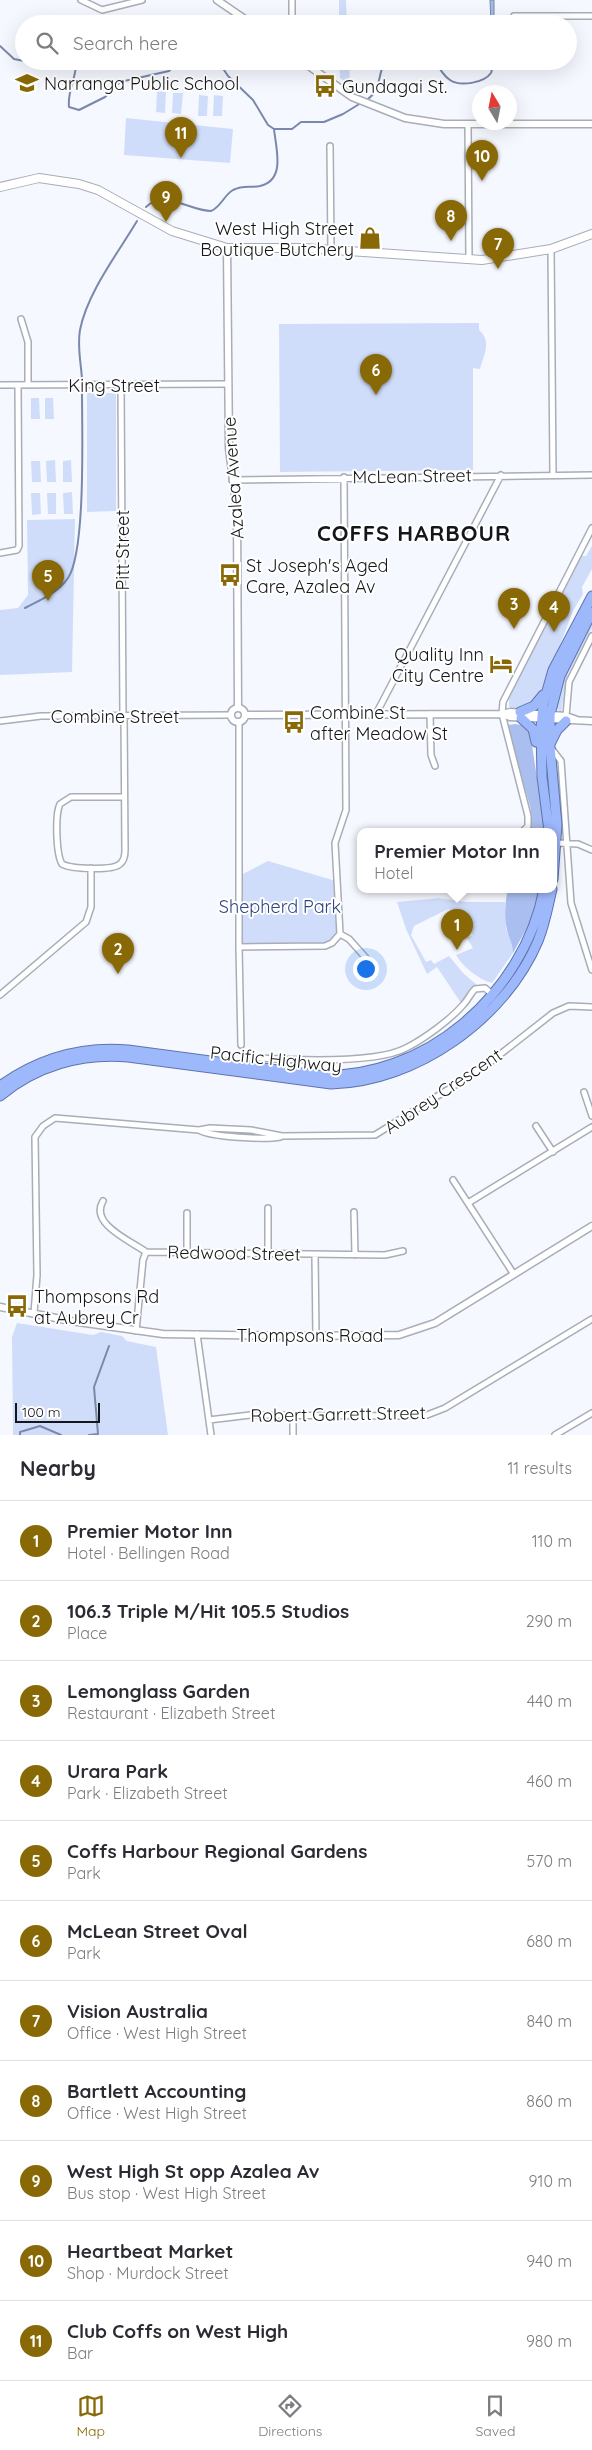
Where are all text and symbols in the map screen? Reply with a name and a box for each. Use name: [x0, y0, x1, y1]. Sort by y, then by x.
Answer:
search box: [15, 15, 577, 70]
icon: search: [33, 29, 61, 57]
text: Search here: [73, 31, 178, 55]
school or university icon: Narranga Public School: [14, 70, 40, 96]
place label: Narranga Public School: [44, 72, 240, 95]
bus stop icon: Gundagai St.: [312, 73, 338, 99]
place label: Gundagai St.: [342, 75, 447, 98]
north arrow: [472, 85, 517, 130]
pin: 11: [165, 117, 197, 158]
pin: 10: [466, 140, 498, 181]
pin: 9: [150, 181, 182, 222]
pin: 8: [435, 200, 467, 241]
place label: West High Street Boutique Butchery: [200, 217, 354, 261]
shop icon: West High Street Boutique Butchery: [357, 225, 383, 251]
pin: 7: [482, 228, 514, 269]
pin: 6: [360, 354, 392, 395]
street label: King Street: [68, 374, 160, 397]
street label: Azalea Avenue: [217, 416, 249, 540]
street label: McLean Street: [352, 463, 472, 489]
street label: Pitt Street: [111, 510, 134, 590]
district label: COFFS HARBOUR: [317, 519, 511, 547]
place label: St Joseph's Aged Care, Azalea Av: [246, 554, 388, 598]
pin: 5: [32, 560, 64, 601]
bus stop icon: St Joseph's Aged Care, Azalea Av: [217, 562, 243, 588]
pin: 3: [498, 588, 530, 629]
pin: 4: [538, 591, 570, 632]
place label: Quality Inn City Centre: [392, 643, 484, 687]
hotel icon: Quality Inn City Centre: [488, 651, 514, 677]
place label: Combine St after Meadow St: [310, 701, 448, 745]
street label: Combine Street: [51, 705, 179, 728]
bus stop icon: Combine St after Meadow St: [281, 709, 307, 735]
popup: [357, 828, 557, 893]
text: Premier Motor Inn: [374, 839, 540, 863]
text: Hotel: [374, 863, 413, 883]
park label: Shepherd Park: [219, 895, 341, 918]
pin: 1: [441, 909, 473, 950]
pin: 2: [102, 933, 134, 974]
your location: [353, 956, 379, 982]
street label: Pacific Highway: [209, 1041, 343, 1077]
street label: Aubrey Crescent: [380, 1043, 506, 1139]
street label: Redwood Street: [167, 1240, 301, 1266]
place label: Thompsons Rd at Aubrey Cr: [34, 1285, 159, 1329]
bus stop icon: Thompsons Rd at Aubrey Cr: [4, 1293, 30, 1319]
street label: Thompsons Road: [236, 1324, 384, 1347]
scale bar: [15, 1400, 100, 1423]
street label: Robert Garrett Street: [250, 1401, 426, 1427]
text: 100 m: [22, 1403, 60, 1421]
text: Nearby: [20, 1455, 96, 1481]
text: 11 results: [507, 1458, 572, 1478]
text: Premier Motor Inn: [67, 1519, 233, 1543]
text: 1: [33, 1531, 39, 1551]
text: 110 m: [532, 1531, 572, 1551]
text: Hotel · Bellingen Road: [67, 1543, 230, 1563]
text: 106.3 Triple M/Hit 105.5 Studios: [67, 1599, 349, 1623]
text: 2: [31, 1611, 41, 1631]
text: 290 m: [526, 1611, 572, 1631]
text: Place: [67, 1623, 107, 1643]
text: Lemonglass Garden: [67, 1679, 250, 1703]
text: 3: [32, 1691, 40, 1711]
text: 440 m: [527, 1691, 572, 1711]
text: Restaurant · Elizabeth Street: [67, 1703, 275, 1723]
text: Urara Park: [67, 1759, 168, 1783]
text: 4: [31, 1771, 41, 1791]
text: 460 m: [526, 1771, 572, 1791]
text: Park · Elizabeth Street: [67, 1783, 228, 1803]
text: Coffs Harbour Regional Gardens: [67, 1839, 367, 1863]
text: 5: [31, 1851, 41, 1871]
text: 570 m: [527, 1851, 572, 1871]
text: Park: [67, 1863, 101, 1883]
text: McLean Street Oval: [67, 1919, 248, 1943]
text: 6: [32, 1931, 40, 1951]
text: 680 m: [526, 1931, 572, 1951]
text: Park: [67, 1943, 101, 1963]
text: Vision Australia: [67, 1999, 208, 2023]
text: 7: [32, 2011, 40, 2031]
text: 840 m: [526, 2011, 572, 2031]
text: Office · West High Street: [67, 2023, 247, 2043]
text: Bartlett Accounting: [67, 2079, 246, 2103]
text: 8: [32, 2091, 40, 2111]
text: 860 m: [526, 2091, 572, 2111]
text: Office · West High Street: [67, 2103, 247, 2123]
text: West High St opp Azalea Av: [67, 2159, 319, 2183]
text: 9: [31, 2171, 41, 2191]
text: 910 m: [529, 2171, 572, 2191]
text: Bus stop · West High Street: [67, 2183, 266, 2203]
text: Heartbeat Market: [67, 2239, 233, 2263]
text: 10: [28, 2251, 44, 2271]
text: 940 m: [526, 2251, 572, 2271]
text: Shop · Murdock Street: [67, 2263, 229, 2283]
text: Club Coffs on West High: [67, 2319, 288, 2343]
text: 11: [30, 2331, 42, 2351]
text: 980 m: [526, 2331, 572, 2351]
text: Bar: [67, 2343, 93, 2363]
tab: Map: [77, 2392, 105, 2440]
tab: Directions: [258, 2392, 322, 2440]
tab: Saved: [475, 2392, 515, 2440]

